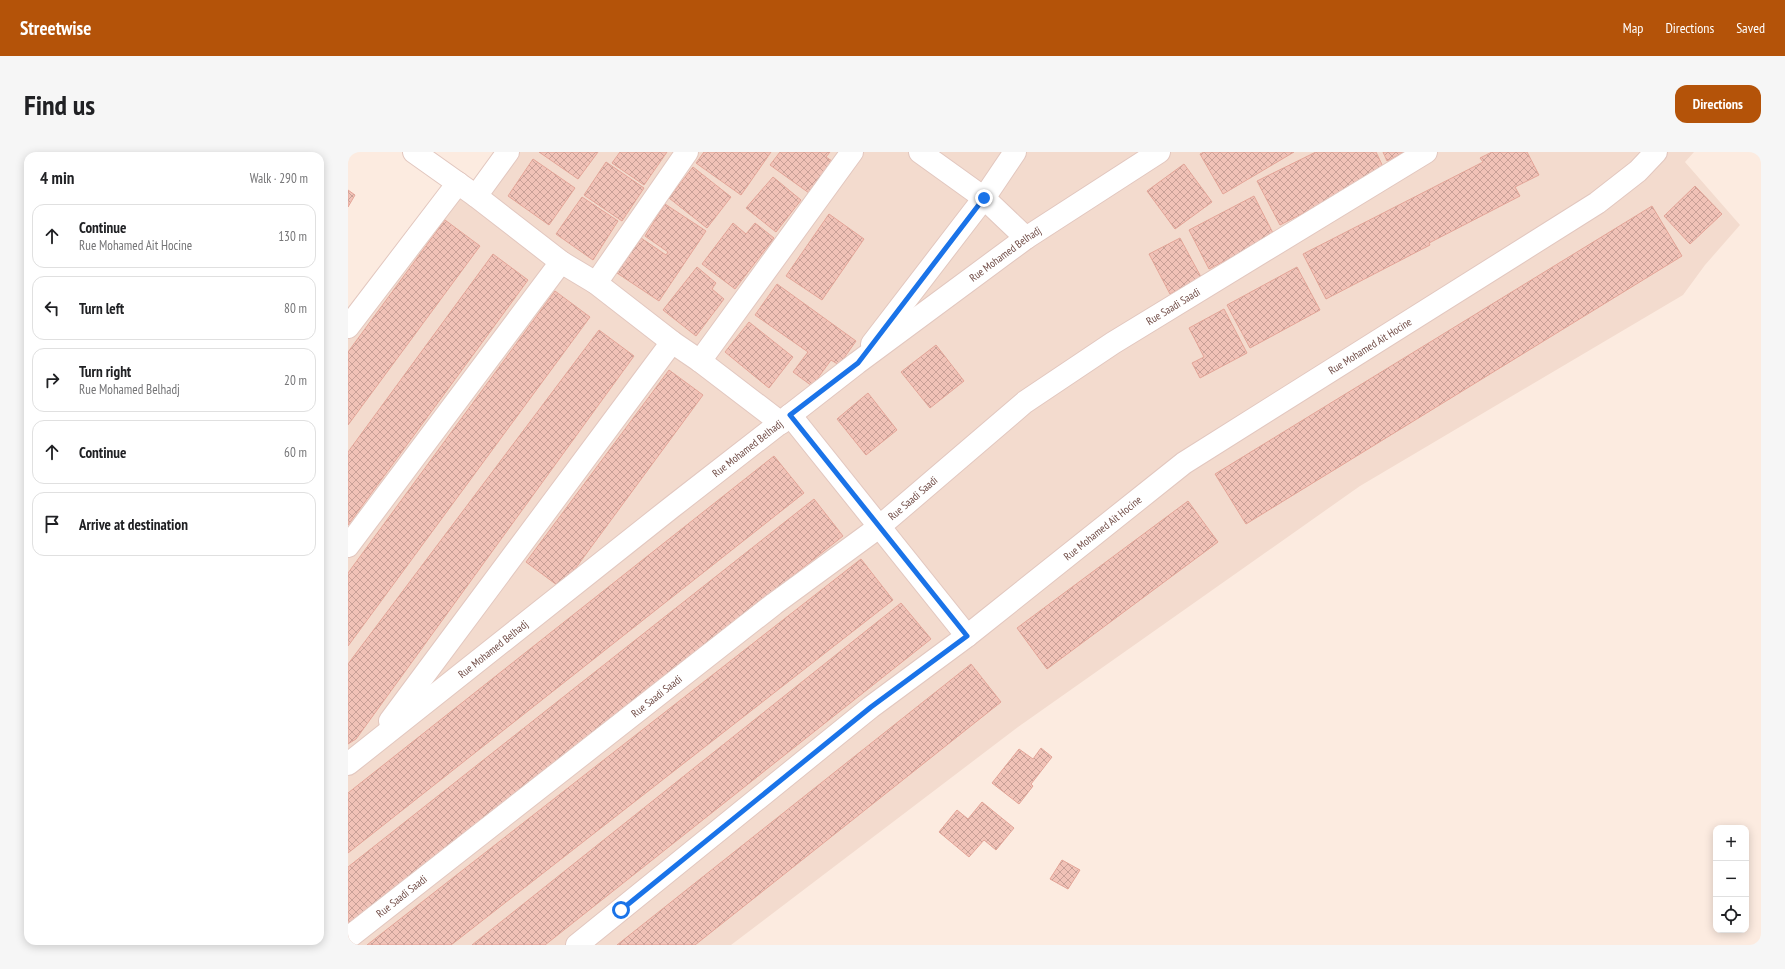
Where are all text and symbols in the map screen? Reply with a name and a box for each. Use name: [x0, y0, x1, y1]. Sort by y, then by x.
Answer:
text: Streetwise: [20, 16, 91, 40]
text: Map: [1623, 19, 1643, 37]
text: Directions: [1665, 19, 1714, 37]
text: Saved: [1736, 19, 1765, 37]
button: Directions: [1675, 85, 1761, 123]
text: Find us: [24, 86, 95, 123]
text: 4 min: [40, 167, 74, 189]
text: Walk · 290 m: [250, 170, 308, 187]
route end: [975, 189, 993, 207]
text: Continue: [79, 218, 126, 237]
street label: Rue Mohamed Belhadj: [966, 223, 1044, 285]
icon: ahead: [41, 225, 63, 247]
text: 130 m: [278, 228, 307, 245]
text: Rue Mohamed Ait Hocine: [79, 237, 192, 254]
street label: Rue Saadi Saadi: [1143, 285, 1203, 328]
icon: left: [41, 297, 63, 319]
text: Turn left: [79, 299, 124, 318]
text: 80 m: [284, 300, 307, 317]
street label: Rue Mohamed Ait Hocine: [1326, 314, 1415, 377]
text: Turn right: [79, 362, 131, 381]
icon: right: [41, 369, 63, 391]
text: 20 m: [284, 372, 307, 389]
text: Rue Mohamed Belhadj: [79, 381, 180, 398]
street label: Rue Mohamed Belhadj: [709, 417, 785, 480]
icon: ahead: [41, 441, 63, 463]
text: Continue: [79, 443, 126, 462]
text: 60 m: [284, 444, 307, 461]
street label: Rue Saadi Saadi: [885, 473, 940, 523]
street label: Rue Mohamed Ait Hocine: [1061, 492, 1145, 563]
icon: arrive: [41, 513, 63, 535]
text: Arrive at destination: [79, 515, 188, 534]
street label: Rue Mohamed Belhadj: [455, 617, 531, 681]
street label: Rue Saadi Saadi: [628, 672, 685, 720]
map controls: [1713, 825, 1749, 933]
button: +: [1713, 825, 1749, 861]
button: −: [1713, 861, 1749, 897]
street label: Rue Saadi Saadi: [373, 872, 430, 920]
button: locate: [1713, 897, 1749, 933]
route start: [612, 901, 630, 919]

